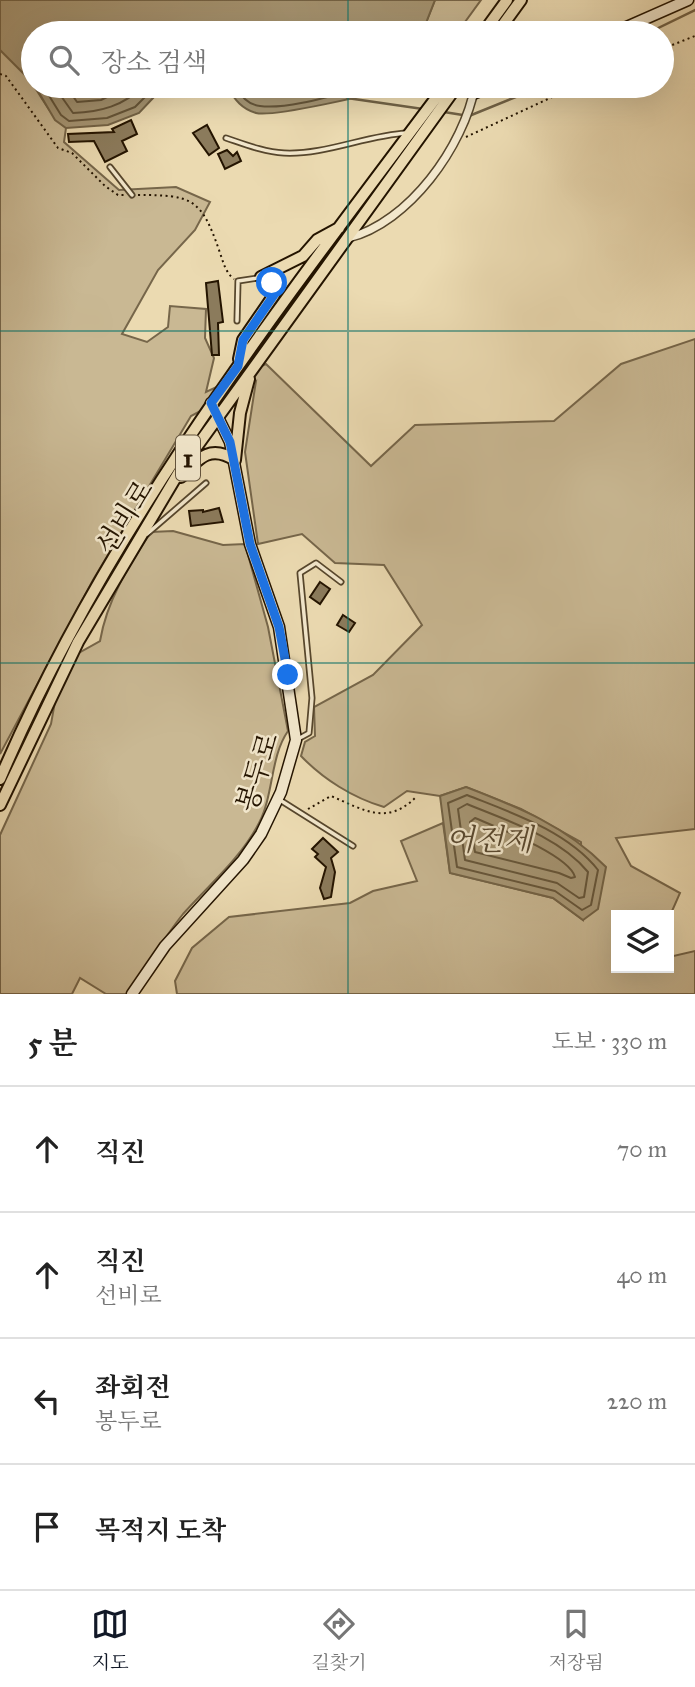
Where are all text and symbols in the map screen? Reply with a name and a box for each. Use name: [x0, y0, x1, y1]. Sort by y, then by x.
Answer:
search box: [21, 21, 674, 98]
icon: search: [45, 41, 83, 79]
text: 장소 검색: [101, 46, 207, 78]
route start: [256, 267, 287, 298]
road number: 1: [176, 436, 200, 480]
street label: 선비로: [88, 474, 161, 561]
route end: [272, 659, 303, 690]
street label: 봉두로: [229, 728, 286, 816]
water label: 어전제: [446, 822, 535, 858]
map controls: [611, 910, 674, 973]
button: layers: [611, 910, 674, 973]
text: 5 분: [28, 1025, 77, 1061]
text: 도보 · 330 m: [552, 1027, 667, 1055]
icon: ahead: [28, 1130, 66, 1168]
text: 70 m: [617, 1135, 667, 1163]
text: 직진: [95, 1136, 145, 1168]
text: 직진: [95, 1245, 145, 1277]
icon: ahead: [28, 1256, 66, 1294]
text: 40 m: [617, 1261, 667, 1289]
text: 선비로: [95, 1281, 162, 1309]
text: 좌회전: [95, 1371, 170, 1403]
icon: left: [28, 1382, 66, 1420]
text: 220 m: [607, 1387, 667, 1415]
text: 봉두로: [95, 1407, 162, 1435]
icon: arrive: [28, 1508, 66, 1546]
text: 목적지 도착: [95, 1514, 226, 1546]
tab: 지도: [91, 1605, 129, 1674]
tab: 길찾기: [311, 1605, 366, 1674]
tab: 저장됨: [549, 1605, 604, 1674]

